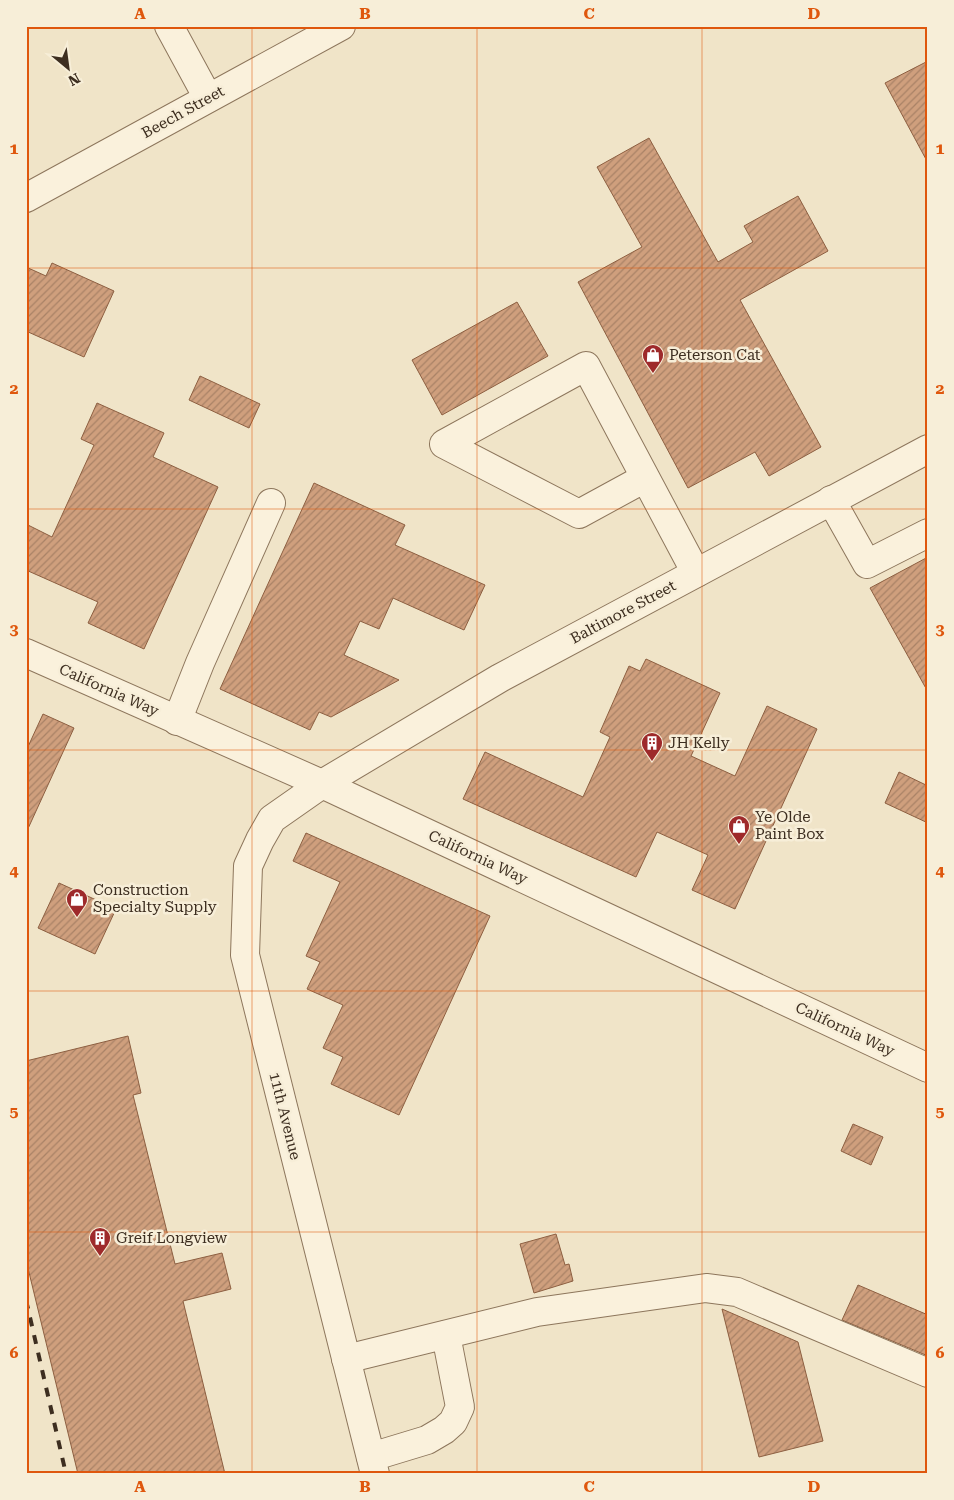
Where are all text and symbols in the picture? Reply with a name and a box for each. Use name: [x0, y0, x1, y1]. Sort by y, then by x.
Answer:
text: A: [134, 4, 146, 23]
text: B: [359, 4, 371, 23]
text: C: [583, 4, 595, 23]
text: D: [808, 4, 821, 23]
north arrow: [42, 42, 92, 92]
text: N: [66, 70, 83, 89]
street label: Beech Street: [139, 82, 228, 142]
text: 1: [10, 139, 19, 158]
text: 1: [936, 139, 945, 158]
shop icon: Peterson Cat: [641, 343, 665, 374]
place label: Peterson Cat: [669, 346, 761, 364]
text: 2: [10, 379, 19, 398]
text: 2: [936, 379, 945, 398]
street label: Baltimore Street: [567, 576, 679, 647]
text: 3: [10, 620, 19, 639]
text: 3: [936, 620, 945, 639]
street label: California Way: [56, 660, 162, 720]
building icon: JH Kelly: [640, 731, 664, 762]
place label: JH Kelly: [668, 734, 730, 752]
place label: Ye Olde Paint Box: [755, 808, 824, 843]
shop icon: Ye Olde Paint Box: [727, 814, 751, 845]
street label: California Way: [426, 826, 530, 888]
text: 4: [10, 861, 19, 880]
text: 4: [936, 861, 945, 880]
place label: Construction Specialty Supply: [93, 881, 217, 916]
shop icon: Construction Specialty Supply: [65, 887, 89, 918]
street label: California Way: [793, 998, 897, 1060]
street label: 11th Avenue: [265, 1070, 305, 1162]
text: 5: [10, 1102, 19, 1121]
text: 5: [936, 1102, 945, 1121]
building icon: Greif Longview: [88, 1226, 112, 1257]
place label: Greif Longview: [116, 1229, 228, 1247]
text: 6: [10, 1343, 19, 1362]
text: 6: [936, 1343, 945, 1362]
text: A: [134, 1477, 146, 1496]
text: B: [359, 1477, 371, 1496]
text: C: [583, 1477, 595, 1496]
text: D: [808, 1477, 821, 1496]

